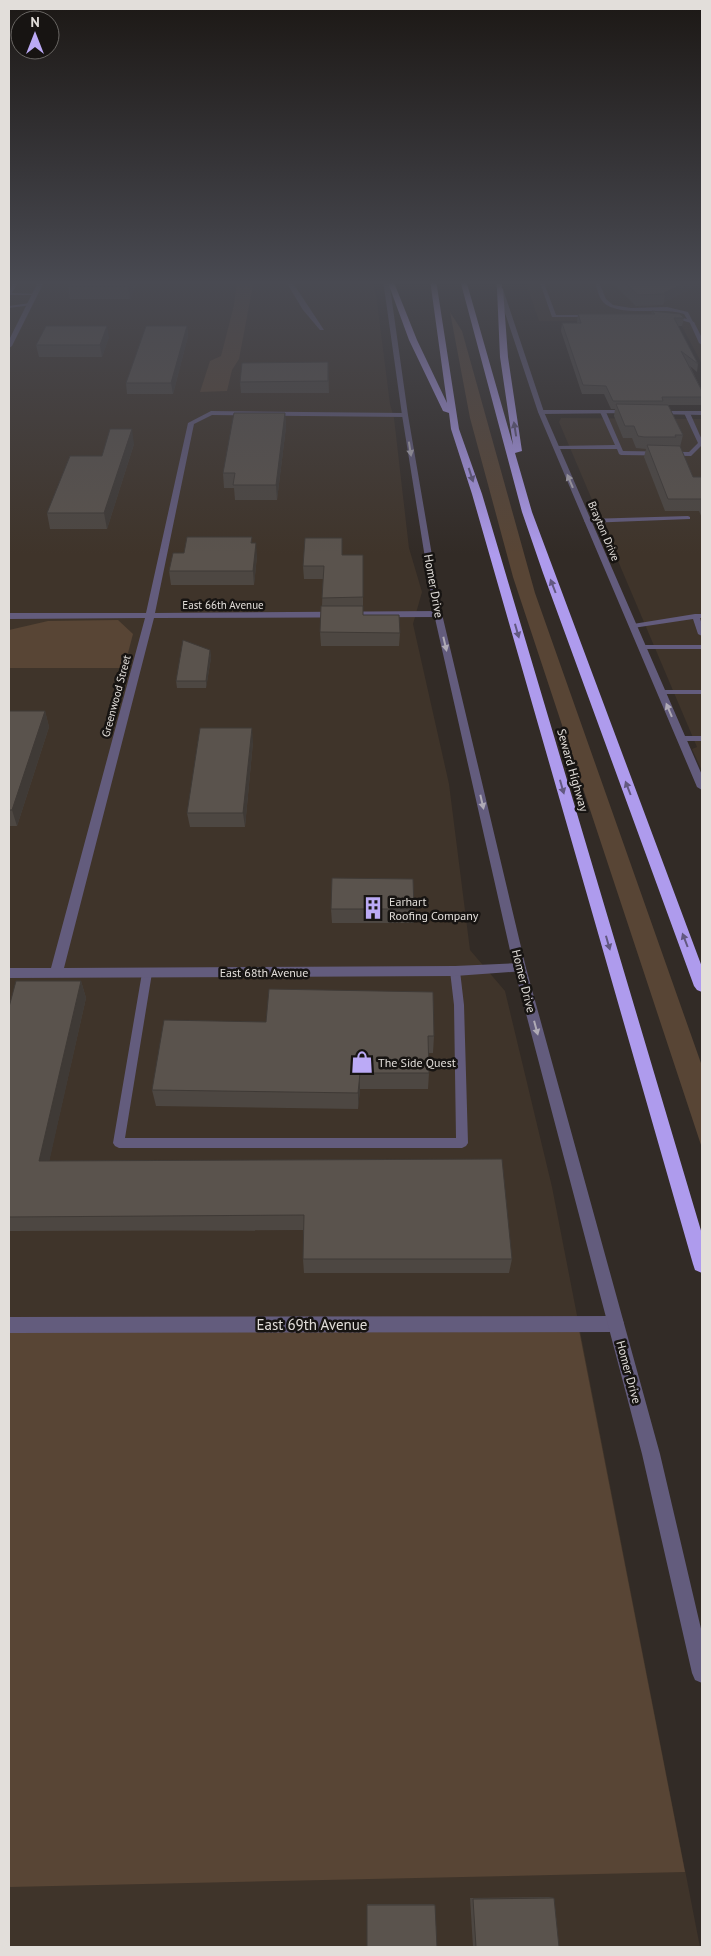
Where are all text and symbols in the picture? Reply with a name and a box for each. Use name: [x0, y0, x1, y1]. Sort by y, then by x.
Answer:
north arrow: [10, 10, 60, 60]
text: N: [30, 13, 40, 31]
one-way arrow: [511, 421, 519, 437]
one-way arrow: [407, 442, 415, 458]
one-way arrow: [467, 468, 475, 483]
one-way arrow: [566, 474, 574, 488]
street label: Brayton Drive: [585, 499, 623, 564]
street label: Homer Drive: [421, 553, 447, 619]
one-way arrow: [549, 579, 556, 594]
street label: East 66th Avenue: [182, 598, 264, 612]
one-way arrow: [513, 624, 521, 639]
one-way arrow: [441, 636, 449, 651]
street label: Greenwood Street: [98, 653, 134, 739]
one-way arrow: [665, 703, 673, 717]
street label: Seward Highway: [554, 727, 592, 814]
one-way arrow: [559, 780, 567, 795]
one-way arrow: [624, 780, 632, 795]
one-way arrow: [478, 794, 486, 810]
place label: Earhart Roofing Company: [389, 894, 479, 923]
building icon: Earhart Roofing Company: [360, 895, 386, 921]
one-way arrow: [681, 932, 689, 947]
one-way arrow: [604, 936, 612, 951]
street label: Homer Drive: [509, 948, 539, 1014]
street label: East 68th Avenue: [220, 965, 308, 980]
one-way arrow: [533, 1020, 541, 1035]
shop icon: The Side Quest: [349, 1049, 375, 1075]
place label: The Side Quest: [378, 1055, 456, 1070]
street label: East 69th Avenue: [257, 1315, 367, 1334]
street label: Homer Drive: [613, 1339, 645, 1405]

